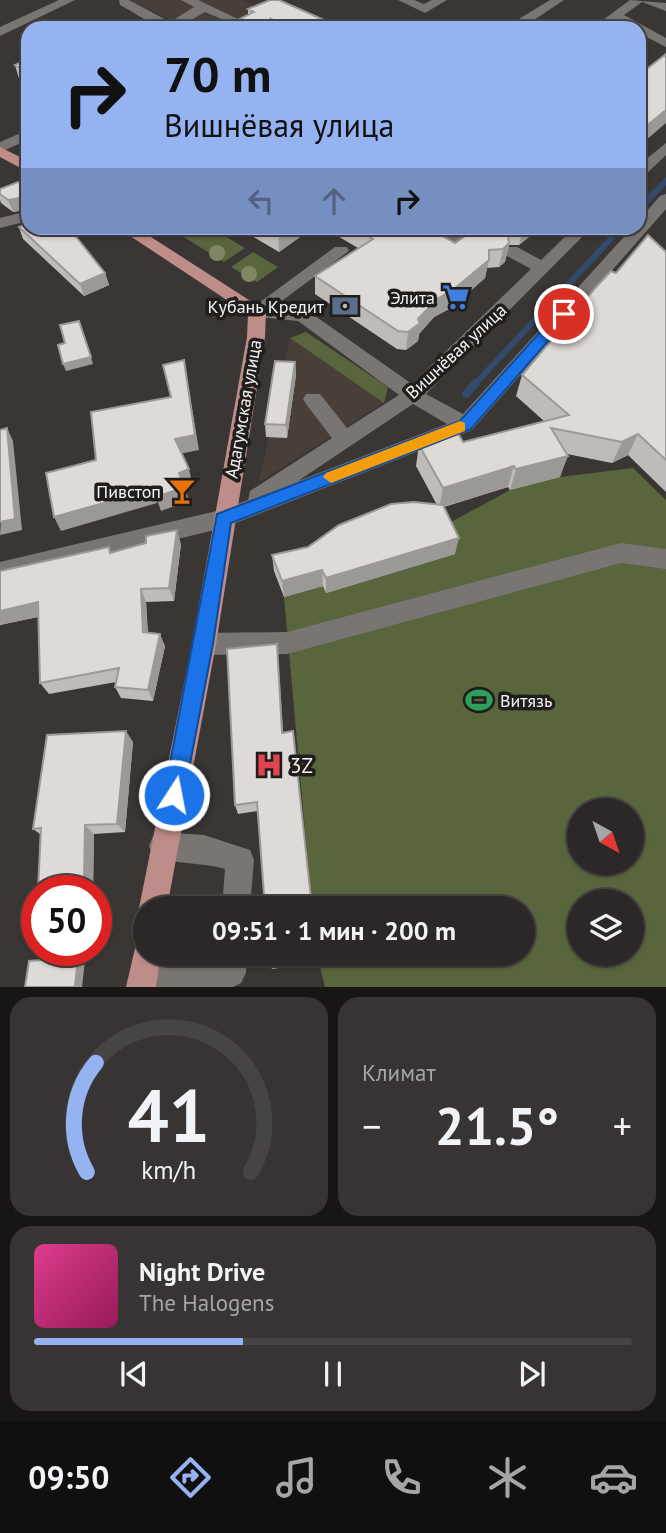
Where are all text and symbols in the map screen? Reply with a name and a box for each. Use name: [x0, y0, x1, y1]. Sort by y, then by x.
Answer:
text: 70 m: [164, 42, 271, 106]
icon: right: [49, 49, 140, 140]
text: Вишнёвая улица: [164, 104, 394, 146]
icon: left: [242, 182, 280, 220]
icon: ahead: [315, 182, 353, 220]
icon: right: [388, 182, 426, 220]
supermarket icon: Элита: [441, 282, 471, 312]
pin: [534, 284, 594, 344]
place label: Элита: [390, 286, 435, 309]
bank icon: Кубань Кредит: [330, 291, 360, 321]
place label: Кубань Кредит: [208, 295, 325, 318]
icon: arrive: [545, 295, 583, 333]
street label: Вишнёвая улица: [401, 298, 511, 404]
street label: Адагумская улица: [219, 338, 267, 480]
bar icon: Пивстоп: [167, 476, 197, 506]
place label: Пивстоп: [96, 480, 161, 503]
sports icon: Витязь: [464, 685, 494, 715]
place label: Витязь: [500, 689, 552, 712]
hospital icon: 3Z: [254, 750, 284, 780]
place label: 3Z: [290, 752, 313, 779]
position arrow: [137, 758, 211, 832]
north arrow: [567, 798, 644, 875]
map controls: [567, 798, 644, 966]
speed limit sign: 50: [21, 875, 112, 966]
button: layers: [567, 889, 644, 966]
text: 09:51 · 1 мин · 200 m: [212, 914, 456, 947]
text: Климат: [362, 1058, 436, 1087]
text: 41: [128, 1069, 210, 1163]
text: 21.5°: [435, 1092, 559, 1159]
text: −: [362, 1101, 381, 1150]
text: +: [613, 1101, 632, 1150]
text: km/h: [142, 1154, 196, 1186]
text: Night Drive: [139, 1255, 265, 1288]
text: The Halogens: [139, 1288, 274, 1317]
icon: previous: [115, 1355, 153, 1393]
icon: pause: [314, 1355, 352, 1393]
icon: next: [513, 1355, 551, 1393]
icon: directions: [166, 1453, 215, 1502]
icon: music: [272, 1453, 321, 1502]
icon: phone: [377, 1453, 426, 1502]
icon: climate: [483, 1453, 532, 1502]
icon: car: [589, 1453, 638, 1502]
text: 09:50: [28, 1456, 110, 1498]

